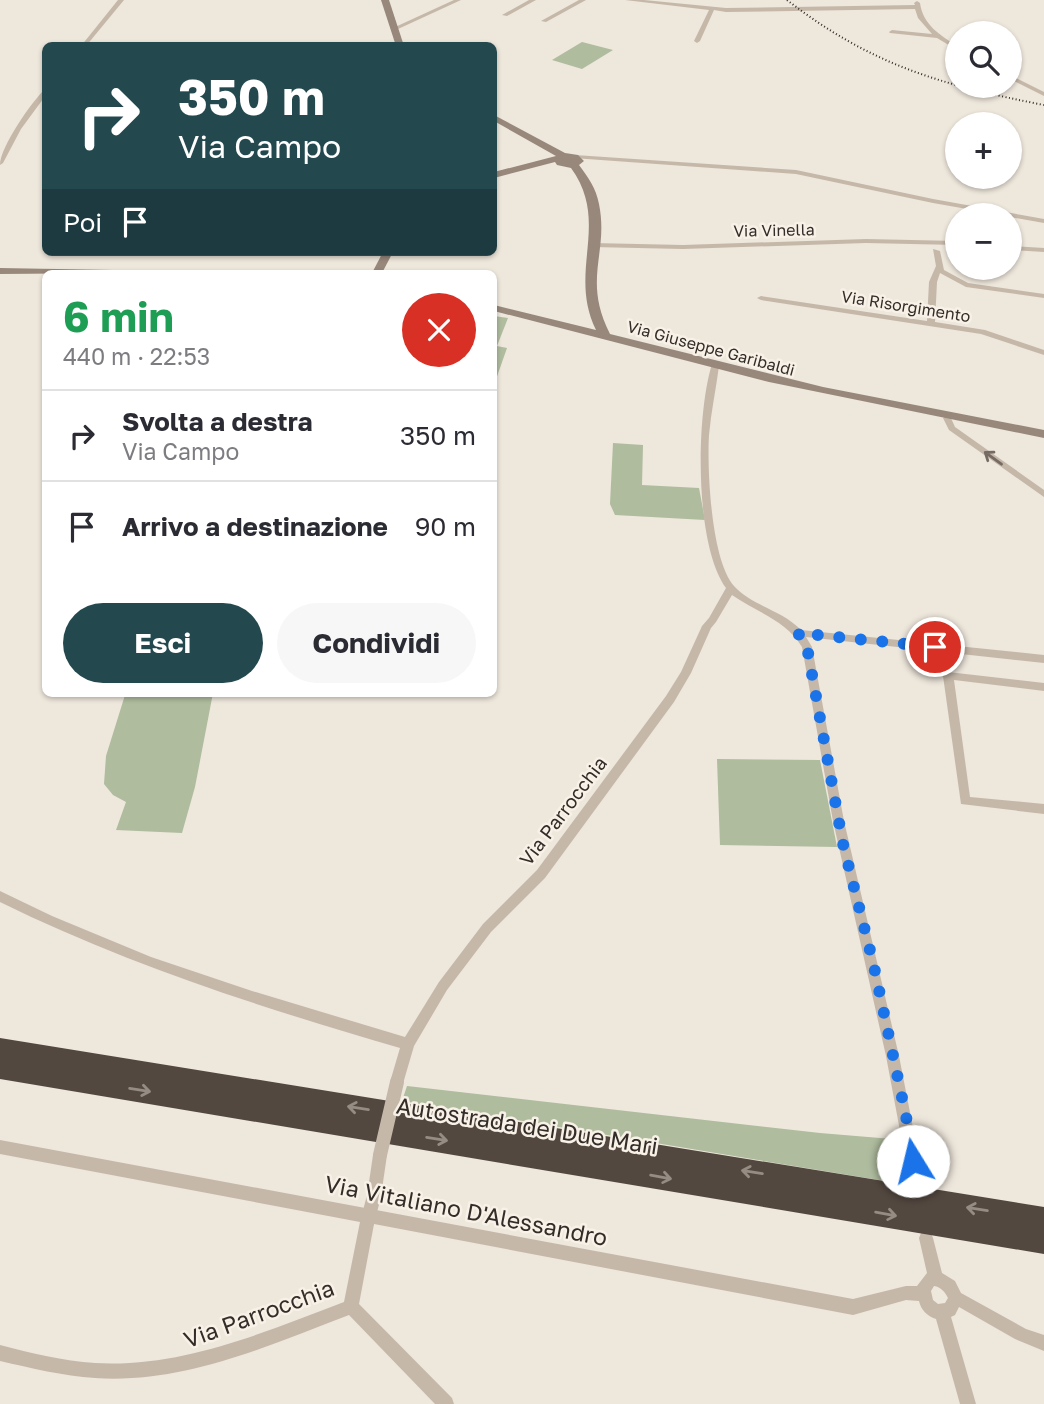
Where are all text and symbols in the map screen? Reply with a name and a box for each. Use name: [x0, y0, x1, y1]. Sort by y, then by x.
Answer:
map controls: [945, 21, 1022, 280]
button: search: [945, 21, 1022, 98]
text: 350 m: [178, 67, 325, 126]
icon: right: [63, 70, 154, 161]
button: +: [945, 112, 1022, 189]
text: Via Campo: [178, 127, 341, 165]
icon: arrive: [116, 203, 154, 241]
button: −: [945, 203, 1022, 280]
text: Poi: [63, 207, 102, 238]
street label: Via Vinella: [733, 219, 815, 241]
street label: Via Risorgimento: [840, 286, 972, 326]
text: 6 min: [63, 291, 174, 341]
button: close: [402, 293, 476, 367]
street label: Via Giuseppe Garibaldi: [625, 316, 797, 380]
text: 440 m · 22:53: [63, 342, 210, 370]
text: Svolta a destra: [122, 406, 313, 437]
icon: right: [63, 417, 101, 455]
text: 350 m: [400, 420, 476, 451]
text: Via Campo: [122, 437, 239, 465]
one-way arrow: [985, 450, 1003, 465]
icon: arrive: [63, 508, 101, 546]
text: Arrivo a destinazione: [122, 511, 388, 542]
text: 90 m: [415, 511, 476, 542]
button: Esci: [63, 603, 263, 683]
button: Condividi: [277, 603, 476, 683]
pin: [905, 617, 965, 677]
icon: arrive: [916, 628, 954, 666]
street label: Via Parrocchia: [514, 752, 611, 870]
one-way arrow: [128, 1084, 151, 1097]
street label: Autostrada dei Due Mari: [394, 1091, 660, 1160]
one-way arrow: [348, 1101, 370, 1114]
position arrow: [876, 1124, 950, 1198]
one-way arrow: [425, 1133, 448, 1146]
one-way arrow: [741, 1165, 764, 1178]
street label: Via Vitaliano D'Alessandro: [323, 1169, 610, 1251]
one-way arrow: [649, 1171, 672, 1184]
one-way arrow: [966, 1202, 989, 1215]
one-way arrow: [874, 1208, 896, 1222]
street label: Via Parrocchia: [180, 1273, 338, 1353]

